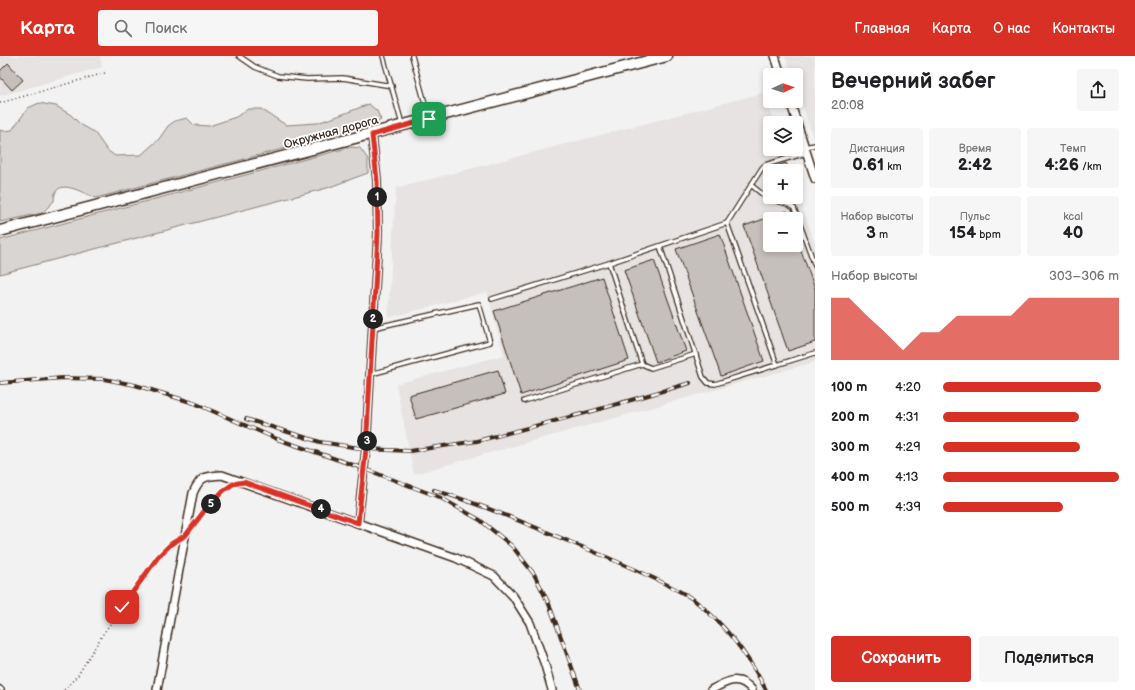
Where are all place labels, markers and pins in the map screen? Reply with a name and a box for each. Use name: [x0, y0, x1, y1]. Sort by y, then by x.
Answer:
pin: [412, 102, 446, 136]
pin: 1: [367, 187, 387, 207]
pin: 2: [363, 309, 383, 329]
pin: 3: [357, 431, 377, 451]
pin: 5: [201, 494, 221, 514]
pin: 4: [311, 499, 331, 519]
pin: [105, 590, 139, 624]

